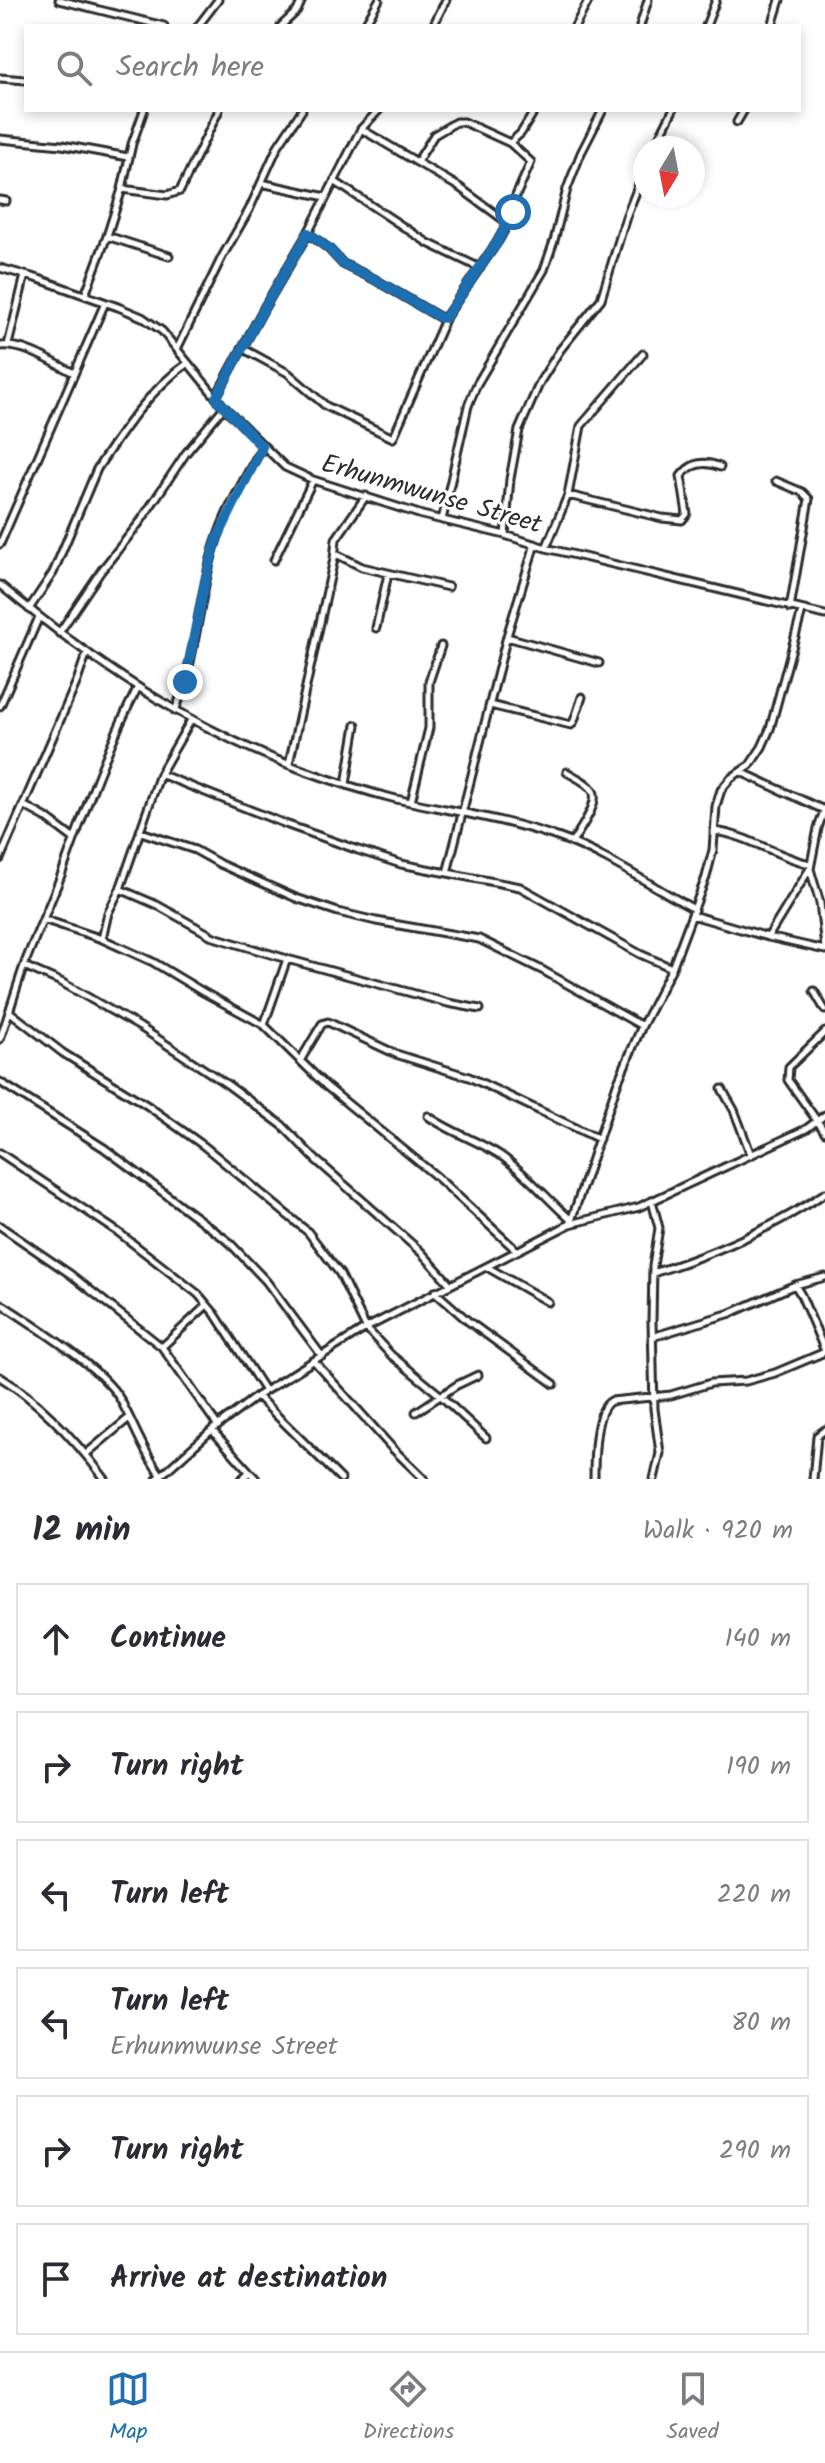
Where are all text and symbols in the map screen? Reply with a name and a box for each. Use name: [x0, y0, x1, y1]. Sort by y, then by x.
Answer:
search box: [24, 24, 801, 112]
text: Search here: [116, 44, 264, 92]
icon: search: [52, 46, 96, 90]
north arrow: [633, 136, 705, 208]
route start: [495, 194, 531, 230]
street label: Erhunmwunse Street: [316, 443, 548, 547]
route end: [167, 664, 203, 700]
text: 12 min: [32, 1504, 131, 1558]
text: Walk · 920 m: [643, 1510, 793, 1552]
text: Continue: [110, 1615, 226, 1663]
icon: ahead: [34, 1617, 78, 1661]
text: 140 m: [724, 1618, 791, 1660]
text: Turn right: [110, 1743, 243, 1791]
icon: right: [34, 1745, 78, 1789]
text: 190 m: [726, 1746, 791, 1788]
text: Turn left: [110, 1871, 229, 1919]
icon: left: [34, 1873, 78, 1917]
text: 220 m: [717, 1874, 791, 1916]
text: Turn left: [110, 1978, 229, 2026]
icon: left: [34, 2001, 78, 2045]
text: 80 m: [731, 2002, 791, 2044]
text: Erhunmwunse Street: [110, 2026, 338, 2068]
text: Turn right: [110, 2127, 243, 2175]
icon: right: [34, 2129, 78, 2173]
text: 290 m: [719, 2130, 791, 2172]
text: Arrive at destination: [110, 2255, 387, 2303]
icon: arrive: [34, 2257, 78, 2301]
tab: Map: [106, 2367, 150, 2450]
tab: Directions: [363, 2367, 454, 2450]
tab: Saved: [667, 2367, 719, 2450]

